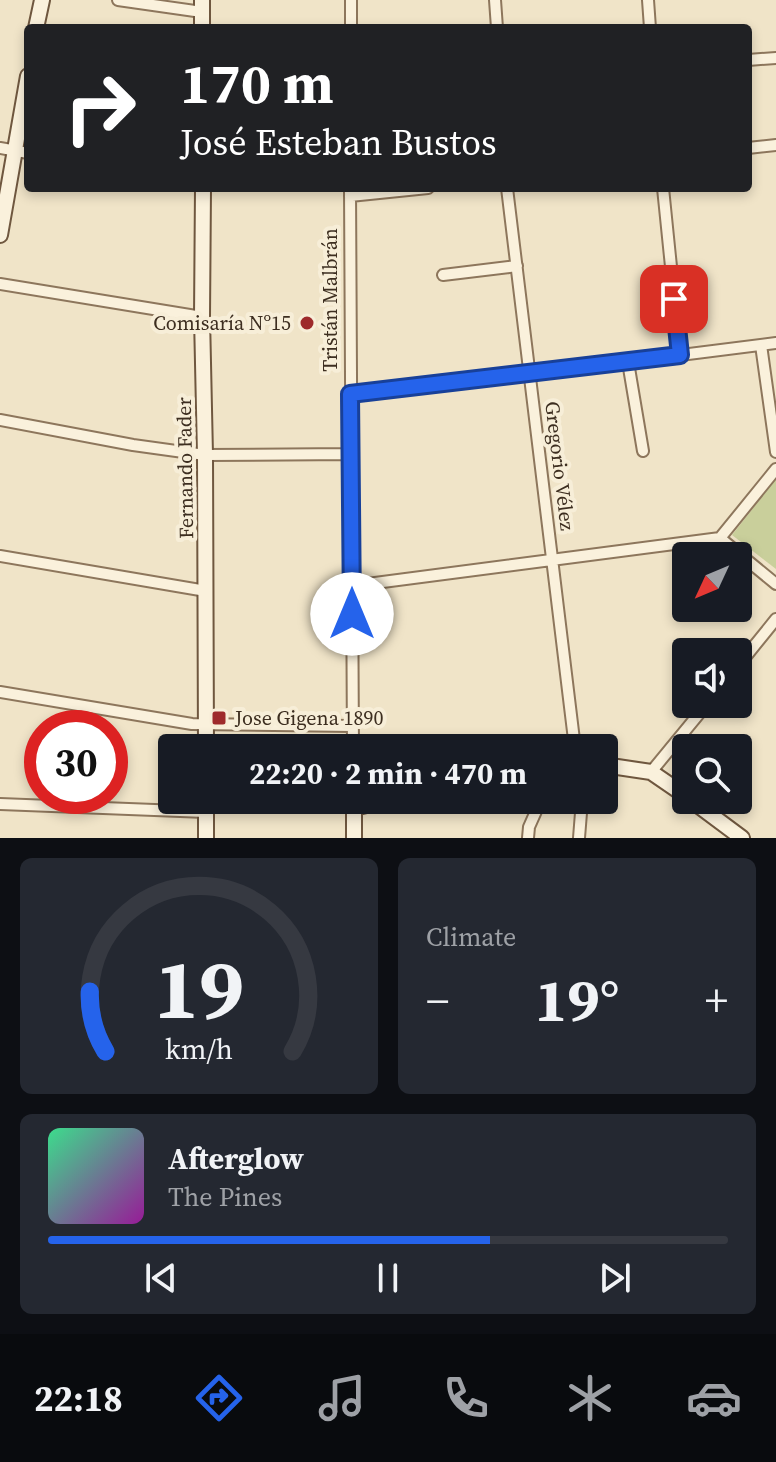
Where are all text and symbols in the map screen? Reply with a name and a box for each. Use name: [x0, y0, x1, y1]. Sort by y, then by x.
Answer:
text: 170 m: [180, 45, 334, 122]
icon: right: [48, 56, 152, 160]
text: José Esteban Bustos: [180, 118, 497, 167]
street label: Tristán Malbrán: [316, 228, 344, 372]
pin: [640, 265, 708, 333]
icon: arrive: [652, 277, 696, 321]
place label: Comisaría Nº15: [153, 309, 291, 337]
marker: Comisaría Nº15: [298, 314, 316, 332]
street label: Fernando Fader: [170, 396, 200, 539]
street label: Gregorio Vélez: [538, 400, 582, 532]
north arrow: [672, 542, 752, 622]
map controls: [672, 542, 752, 814]
position arrow: [310, 572, 394, 656]
button: sound: [672, 638, 752, 718]
place label: Jose Gigena 1890: [234, 704, 384, 732]
marker: Jose Gigena 1890: [210, 709, 228, 727]
speed limit sign: 30: [24, 710, 128, 814]
button: search: [672, 734, 752, 814]
text: 22:20 · 2 min · 470 m: [249, 753, 527, 794]
text: Climate: [426, 919, 516, 955]
text: 19: [154, 932, 244, 1046]
text: 19°: [535, 959, 619, 1041]
text: −: [426, 970, 449, 1031]
text: +: [705, 970, 728, 1031]
text: km/h: [165, 1029, 233, 1069]
text: Afterglow: [168, 1138, 304, 1179]
text: The Pines: [168, 1179, 282, 1215]
icon: previous: [139, 1256, 183, 1300]
icon: pause: [366, 1256, 410, 1300]
icon: next: [593, 1256, 637, 1300]
icon: directions: [191, 1370, 247, 1426]
icon: music: [314, 1370, 370, 1426]
icon: phone: [438, 1370, 494, 1426]
icon: climate: [562, 1370, 618, 1426]
icon: car: [686, 1370, 742, 1426]
text: 22:18: [34, 1374, 123, 1423]

